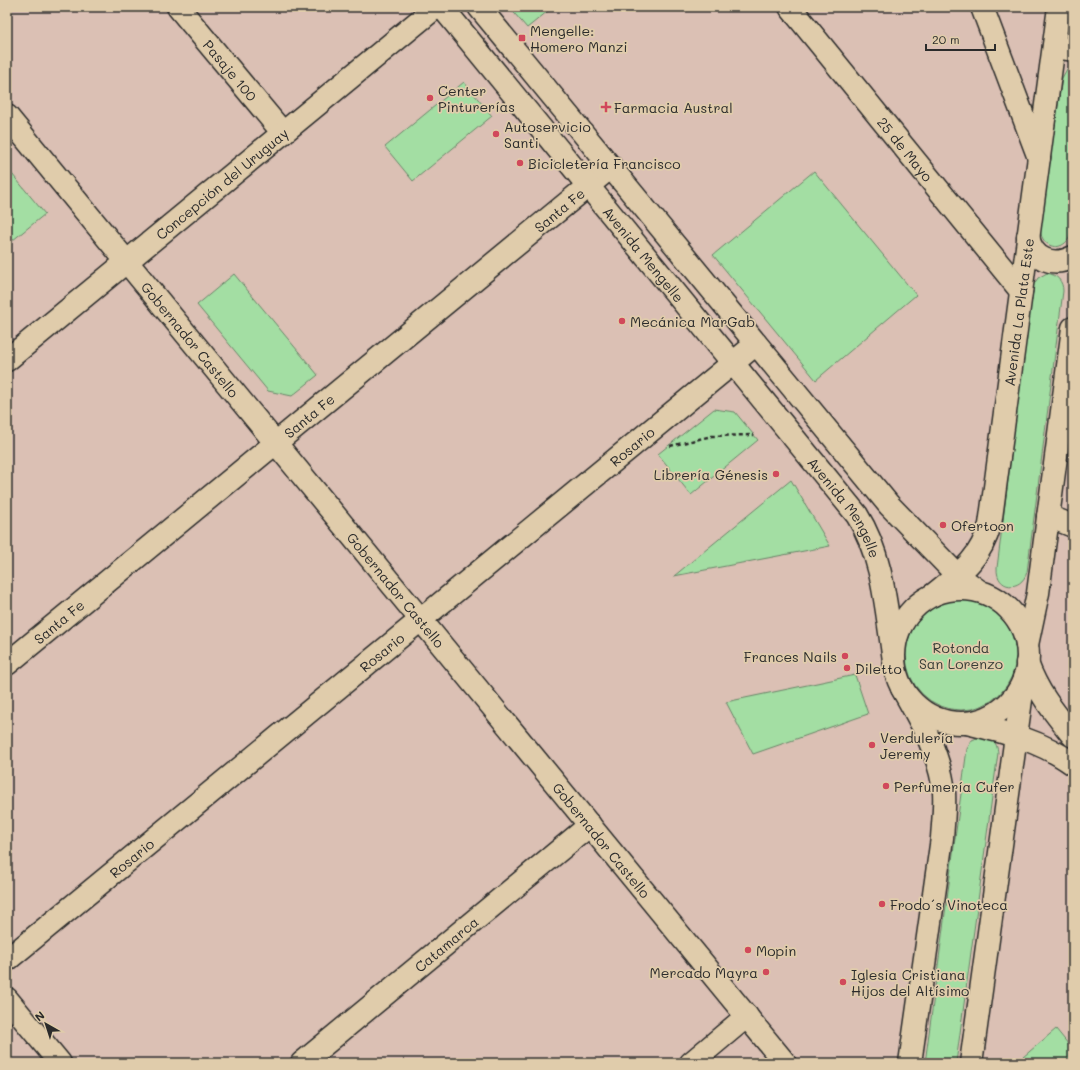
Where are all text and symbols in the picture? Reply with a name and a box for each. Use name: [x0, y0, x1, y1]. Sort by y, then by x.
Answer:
place label: Mengelle: Homero Manzi: [530, 21, 628, 56]
scale bar: [926, 26, 995, 52]
text: 20 m: [932, 31, 960, 47]
marker: Mengelle: Homero Manzi: [517, 33, 527, 43]
street label: Pasaje 100: [199, 35, 262, 105]
place label: Center Pinturerías: [438, 81, 515, 116]
marker: Center Pinturerías: [425, 93, 435, 103]
place label: Farmacia Austral: [614, 98, 733, 117]
marker: Farmacia Austral: [601, 102, 611, 112]
street label: 25 de Mayo: [873, 113, 937, 185]
place label: Autoservicio Santi: [504, 117, 591, 152]
street label: Concepción del Uruguay: [151, 123, 292, 243]
marker: Autoservicio Santi: [491, 129, 501, 139]
place label: Bicicletería Francisco: [528, 154, 681, 173]
marker: Bicicletería Francisco: [515, 158, 525, 168]
street label: Santa Fe: [530, 183, 588, 236]
street label: Avenida Mengelle: [599, 202, 689, 306]
street label: Avenida La Plata Este: [999, 237, 1038, 387]
street label: Gobernador Castello: [137, 278, 244, 401]
place label: Mecánica MarGab: [630, 312, 755, 331]
marker: Mecánica MarGab: [617, 316, 627, 326]
street label: Santa Fe: [280, 389, 338, 442]
street label: Rosario: [606, 422, 658, 470]
street label: Avenida Mengelle: [804, 453, 885, 560]
place label: Librería Génesis: [654, 465, 768, 484]
marker: Librería Génesis: [771, 469, 781, 479]
place label: Ofertoon: [951, 516, 1014, 535]
marker: Ofertoon: [938, 520, 948, 530]
street label: Gobernador Castello: [343, 528, 449, 651]
street label: Santa Fe: [29, 595, 88, 648]
street label: Rosario: [355, 628, 408, 676]
park label: Rotonda San Lorenzo: [919, 638, 1003, 673]
place label: Frances Nails: [744, 647, 837, 666]
marker: Frances Nails: [840, 651, 850, 661]
place label: Diletto: [855, 659, 902, 678]
marker: Diletto: [842, 663, 852, 673]
place label: Verdulería Jeremy: [880, 728, 954, 763]
marker: Verdulería Jeremy: [867, 740, 877, 750]
place label: Perfumería Cufer: [894, 777, 1015, 796]
street label: Gobernador Castello: [549, 778, 655, 902]
marker: Perfumería Cufer: [881, 781, 891, 791]
street label: Rosario: [105, 834, 158, 882]
place label: Frodo´s Vinoteca: [890, 895, 1008, 914]
marker: Frodo´s Vinoteca: [877, 899, 887, 909]
street label: Catamarca: [410, 912, 482, 976]
place label: Mopin: [756, 941, 796, 960]
marker: Mopin: [743, 945, 753, 955]
place label: Mercado Mayra: [650, 963, 758, 982]
place label: Iglesia Cristiana Hijos del Altísimo: [851, 965, 969, 1000]
marker: Mercado Mayra: [761, 967, 771, 977]
marker: Iglesia Cristiana Hijos del Altísimo: [838, 977, 848, 987]
north arrow: [26, 1004, 66, 1044]
text: N: [31, 1007, 47, 1024]

